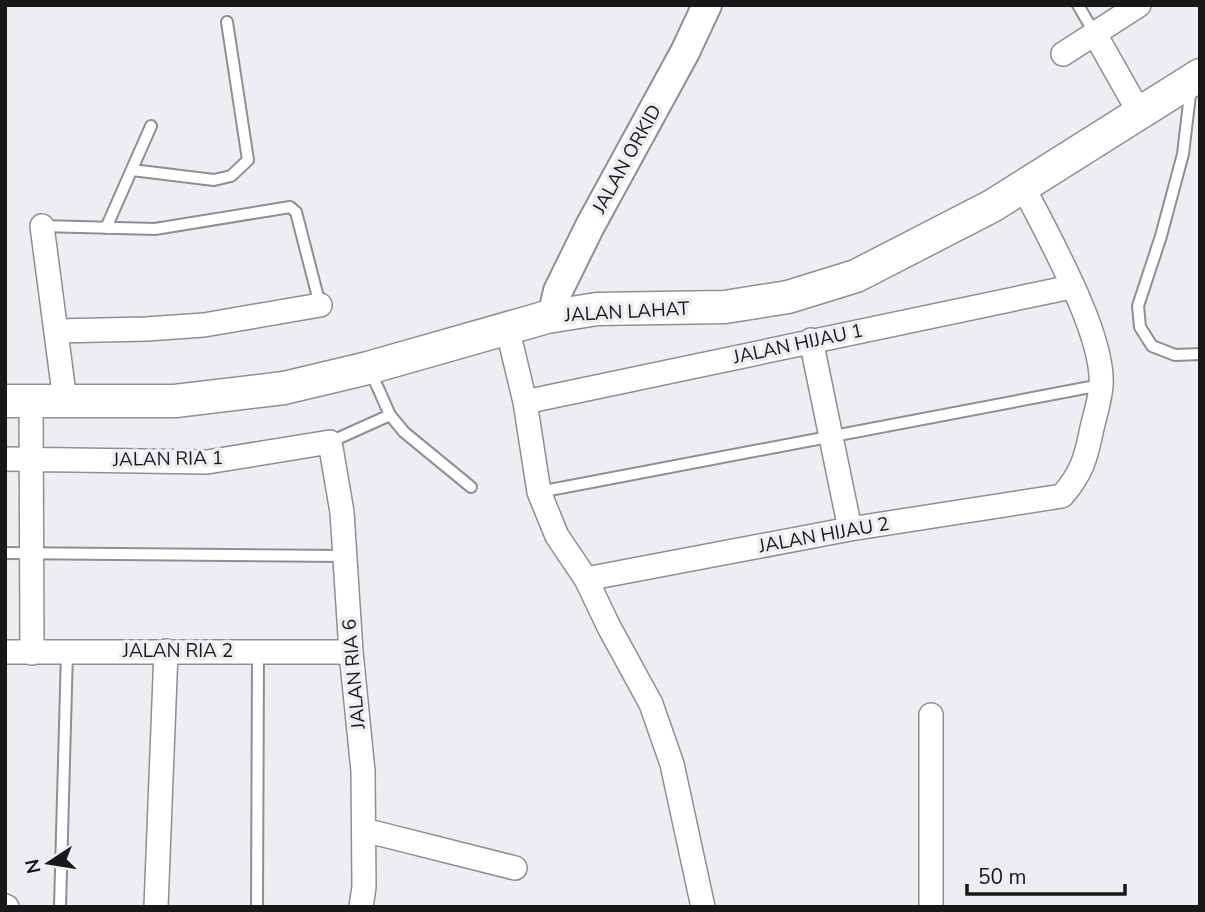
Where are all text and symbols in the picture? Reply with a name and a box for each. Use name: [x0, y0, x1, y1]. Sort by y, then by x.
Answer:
street label: JALAN ORKID: [586, 100, 668, 219]
street label: JALAN LAHAT: [563, 296, 691, 328]
street label: JALAN HIJAU 1: [730, 318, 865, 371]
street label: JALAN RIA 1: [112, 445, 223, 473]
street label: JALAN HIJAU 2: [756, 511, 891, 559]
street label: JALAN RIA 6: [336, 618, 372, 731]
street label: JALAN RIA 2: [122, 638, 233, 664]
north arrow: [14, 828, 84, 898]
scale bar: [967, 852, 1124, 896]
text: N: [19, 857, 48, 876]
text: 50 m: [978, 863, 1027, 891]

